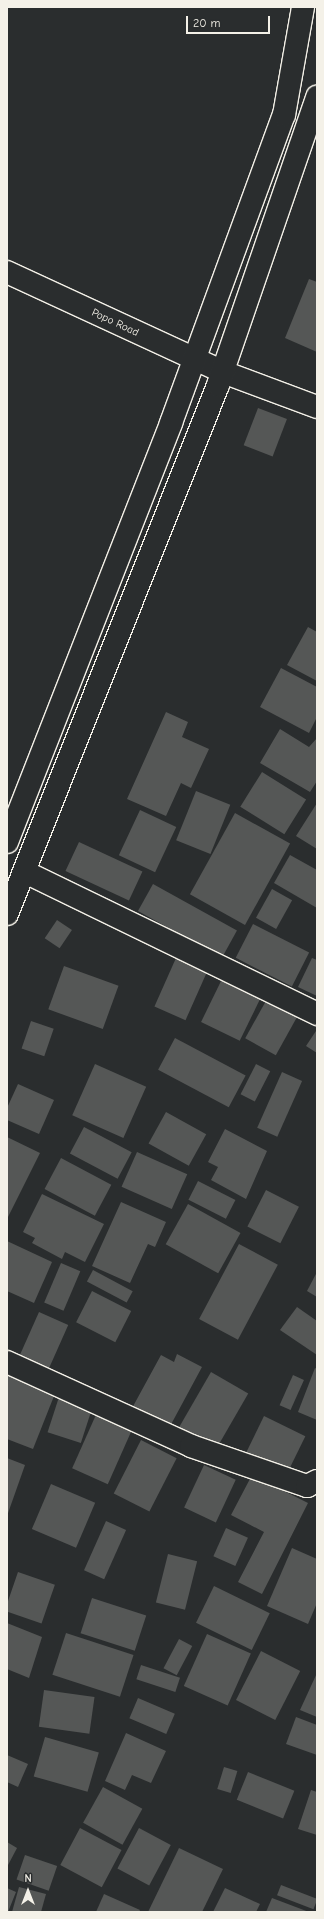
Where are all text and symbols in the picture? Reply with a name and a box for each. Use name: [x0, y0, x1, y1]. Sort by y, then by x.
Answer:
scale bar: [188, 8, 272, 34]
text: 20 m: [193, 16, 221, 30]
street label: Popo Road: [89, 306, 141, 340]
north arrow: [8, 1871, 48, 1911]
text: N: [24, 1872, 32, 1885]

